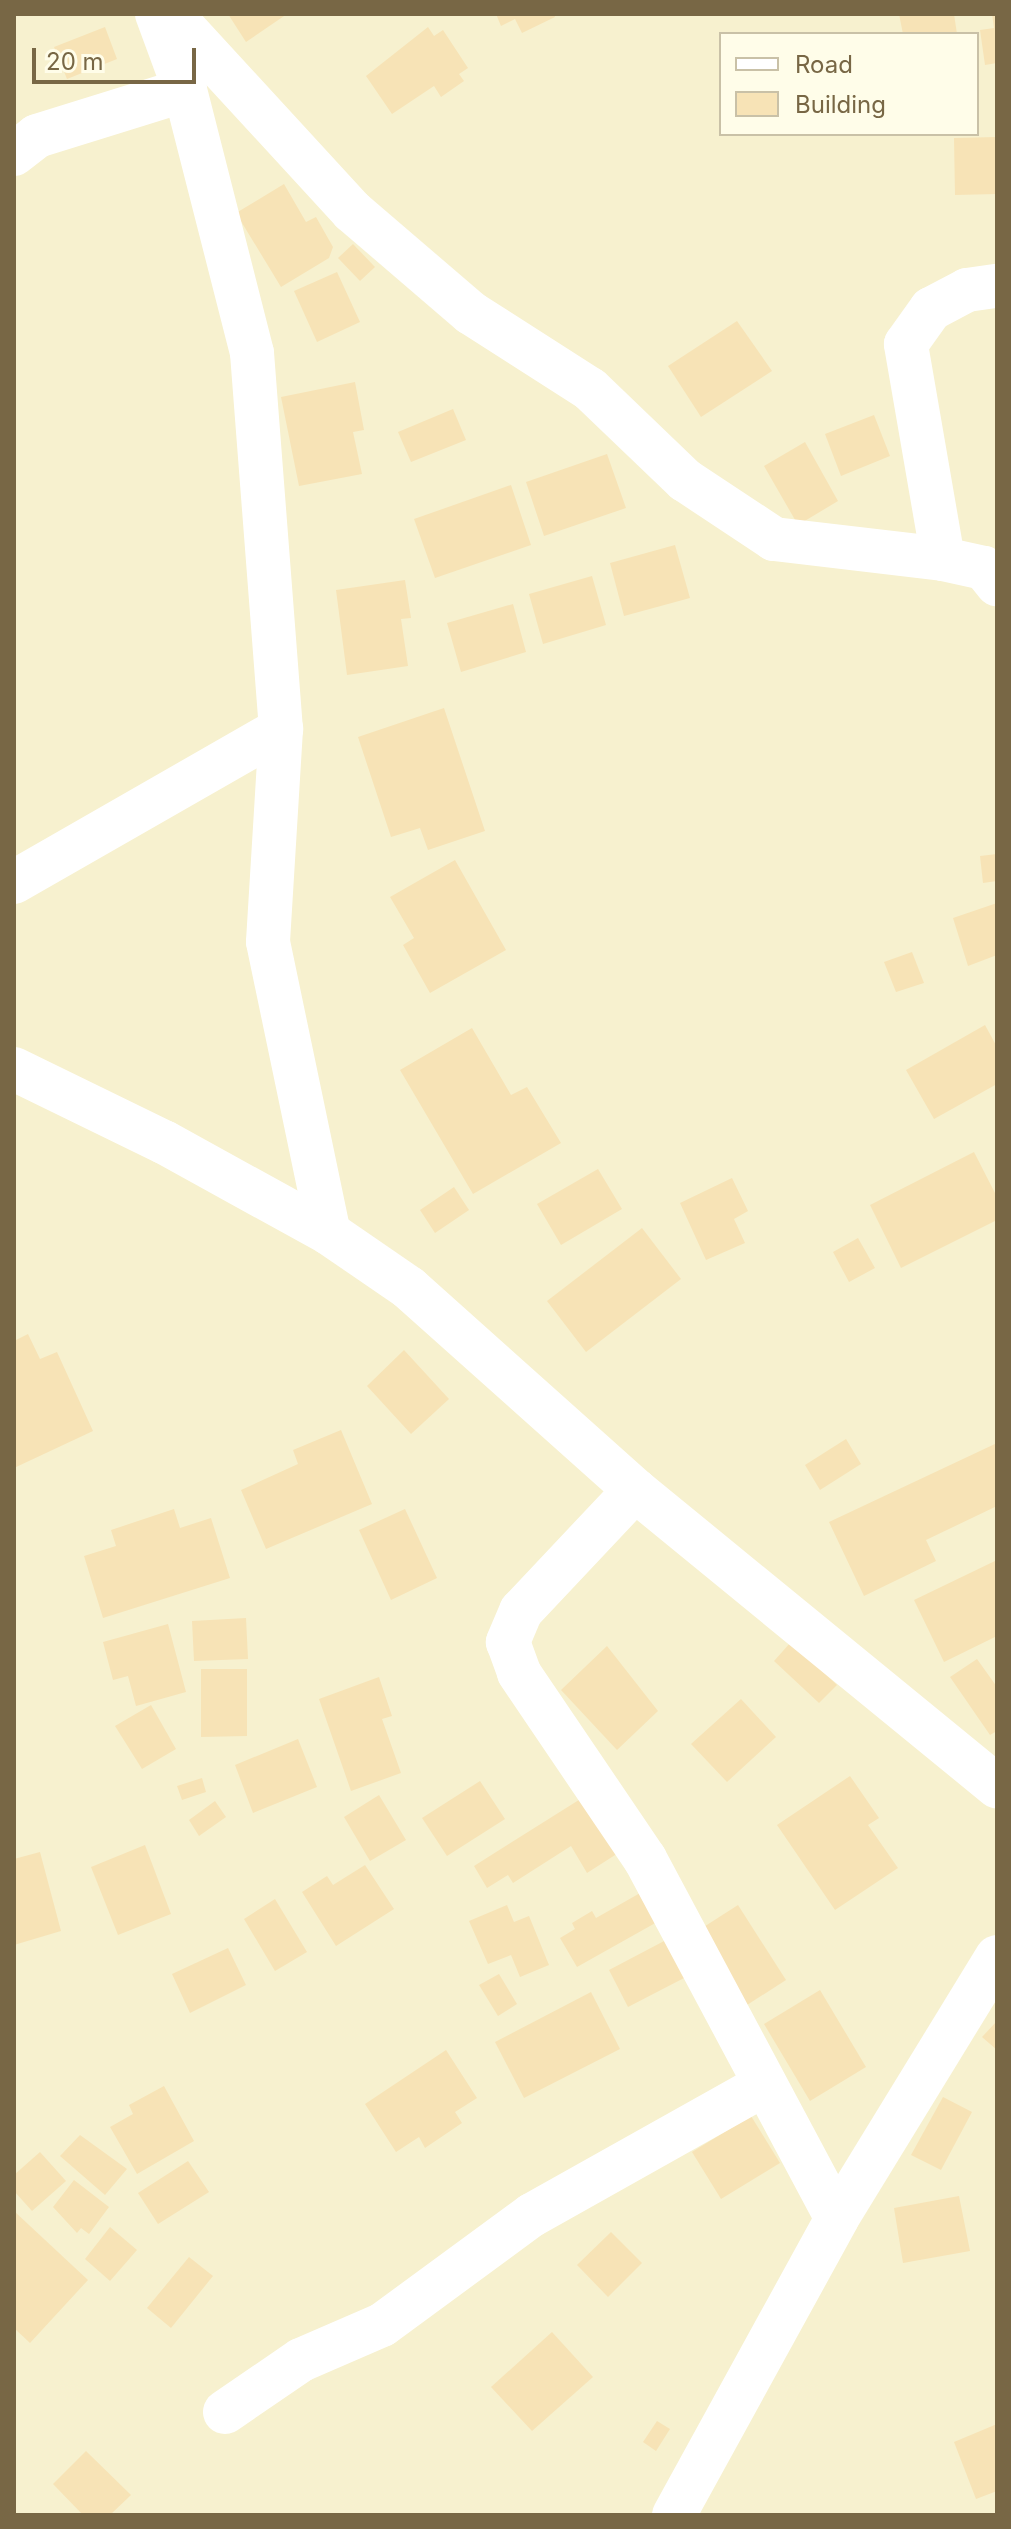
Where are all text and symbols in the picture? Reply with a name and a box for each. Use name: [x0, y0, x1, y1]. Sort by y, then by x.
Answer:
scale bar: [36, 32, 200, 82]
legend: [719, 32, 979, 136]
text: 20 m: [46, 47, 104, 76]
text: Road: [795, 50, 853, 79]
text: Building: [795, 90, 886, 119]

